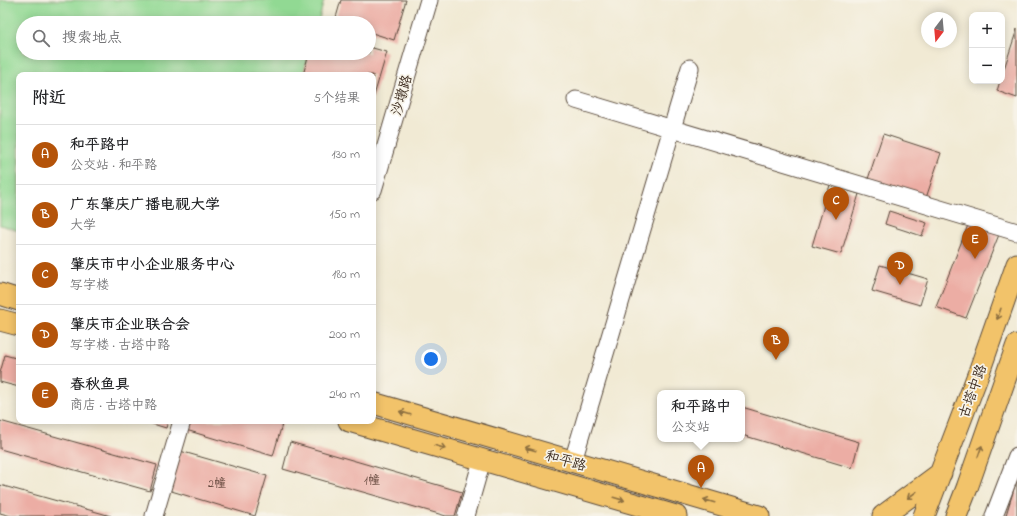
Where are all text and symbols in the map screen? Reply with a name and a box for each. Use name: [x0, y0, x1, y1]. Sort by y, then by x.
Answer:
north arrow: [921, 12, 957, 48]
map controls: [969, 12, 1005, 84]
button: +: [969, 12, 1005, 48]
search box: [16, 16, 376, 60]
icon: search: [30, 27, 52, 49]
text: 搜索地点: [62, 27, 122, 49]
button: −: [969, 48, 1005, 84]
street label: 沙墩路: [387, 72, 418, 118]
text: 附近: [32, 86, 66, 111]
text: 5个结果: [314, 89, 360, 108]
text: 和平路中: [70, 134, 130, 156]
text: A: [41, 145, 49, 164]
text: 130 m: [332, 145, 360, 164]
text: 公交站 · 和平路: [70, 156, 157, 175]
pin: C: [823, 187, 849, 220]
text: 广东肇庆广播电视大学: [70, 194, 220, 216]
text: B: [41, 205, 49, 224]
text: 150 m: [329, 205, 360, 224]
text: 大学: [70, 216, 96, 235]
pin: E: [962, 226, 988, 259]
pin: D: [887, 252, 913, 285]
text: 肇庆市中小企业服务中心: [70, 254, 235, 276]
text: C: [41, 265, 49, 284]
text: 180 m: [332, 265, 360, 284]
text: 写字楼: [70, 276, 109, 295]
one-way arrow: [995, 308, 1003, 320]
text: 肇庆市企业联合会: [70, 314, 190, 336]
text: D: [40, 325, 50, 344]
text: 200 m: [329, 325, 360, 344]
pin: B: [763, 327, 789, 360]
text: 写字楼 · 古塔中路: [70, 336, 170, 355]
your location: [421, 349, 441, 369]
street label: 古塔中路: [954, 362, 993, 421]
text: 春秋鱼具: [70, 374, 130, 396]
text: E: [41, 385, 49, 404]
text: 240 m: [329, 385, 360, 404]
popup: [657, 390, 745, 442]
text: 商店 · 古塔中路: [70, 396, 157, 415]
text: 和平路中: [671, 396, 731, 418]
one-way arrow: [399, 409, 412, 416]
text: 公交站: [671, 418, 710, 437]
one-way arrow: [434, 444, 447, 451]
one-way arrow: [524, 445, 537, 452]
one-way arrow: [977, 445, 984, 458]
street label: 和平路: [543, 446, 589, 477]
pin: A: [688, 455, 714, 488]
house number: 1幢: [364, 472, 380, 490]
house number: 2幢: [208, 475, 226, 493]
one-way arrow: [907, 491, 918, 499]
one-way arrow: [612, 496, 625, 503]
one-way arrow: [702, 497, 715, 504]

